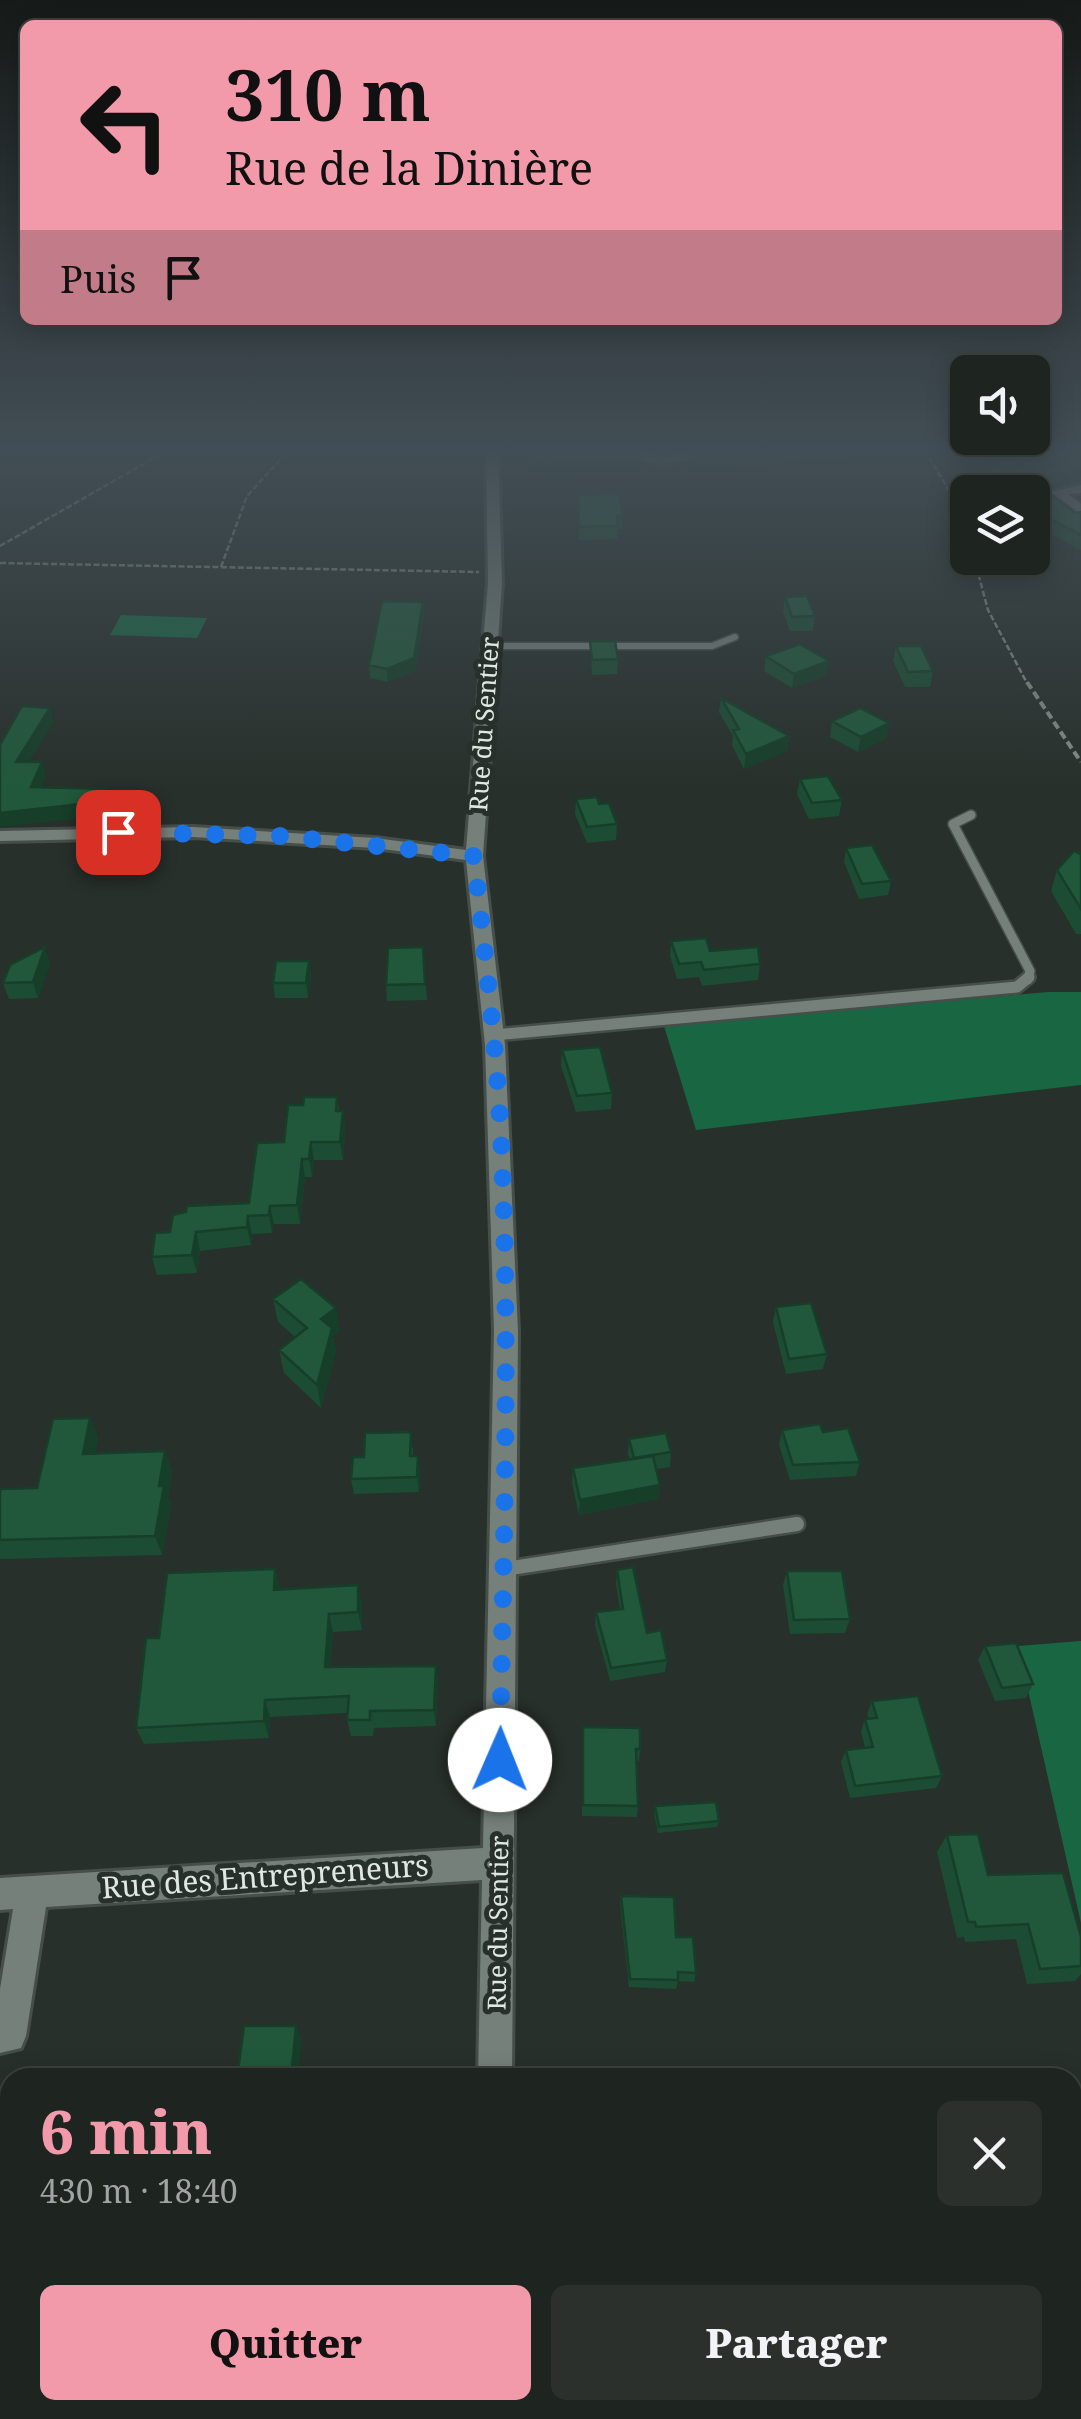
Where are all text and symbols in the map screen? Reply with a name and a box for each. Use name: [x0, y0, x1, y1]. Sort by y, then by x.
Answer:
text: 310 m: [225, 46, 431, 142]
icon: left: [60, 60, 190, 190]
text: Rue de la Dinière: [225, 137, 593, 198]
icon: arrive: [156, 250, 211, 305]
text: Puis: [60, 252, 136, 304]
map controls: [950, 355, 1050, 575]
button: sound: [950, 355, 1050, 455]
button: layers: [950, 475, 1050, 575]
street label: Rue du Sentier: [460, 635, 506, 812]
pin: [76, 790, 161, 875]
icon: arrive: [91, 805, 146, 860]
position arrow: [448, 1708, 552, 1812]
street label: Rue du Sentier: [478, 1835, 516, 2011]
street label: Rue des Entrepreneurs: [100, 1844, 430, 1907]
text: 6 min: [40, 2090, 212, 2172]
button: close: [937, 2101, 1042, 2206]
text: 430 m · 18:40: [40, 2169, 238, 2212]
button: Quitter: [40, 2285, 531, 2400]
button: Partager: [551, 2285, 1042, 2400]

